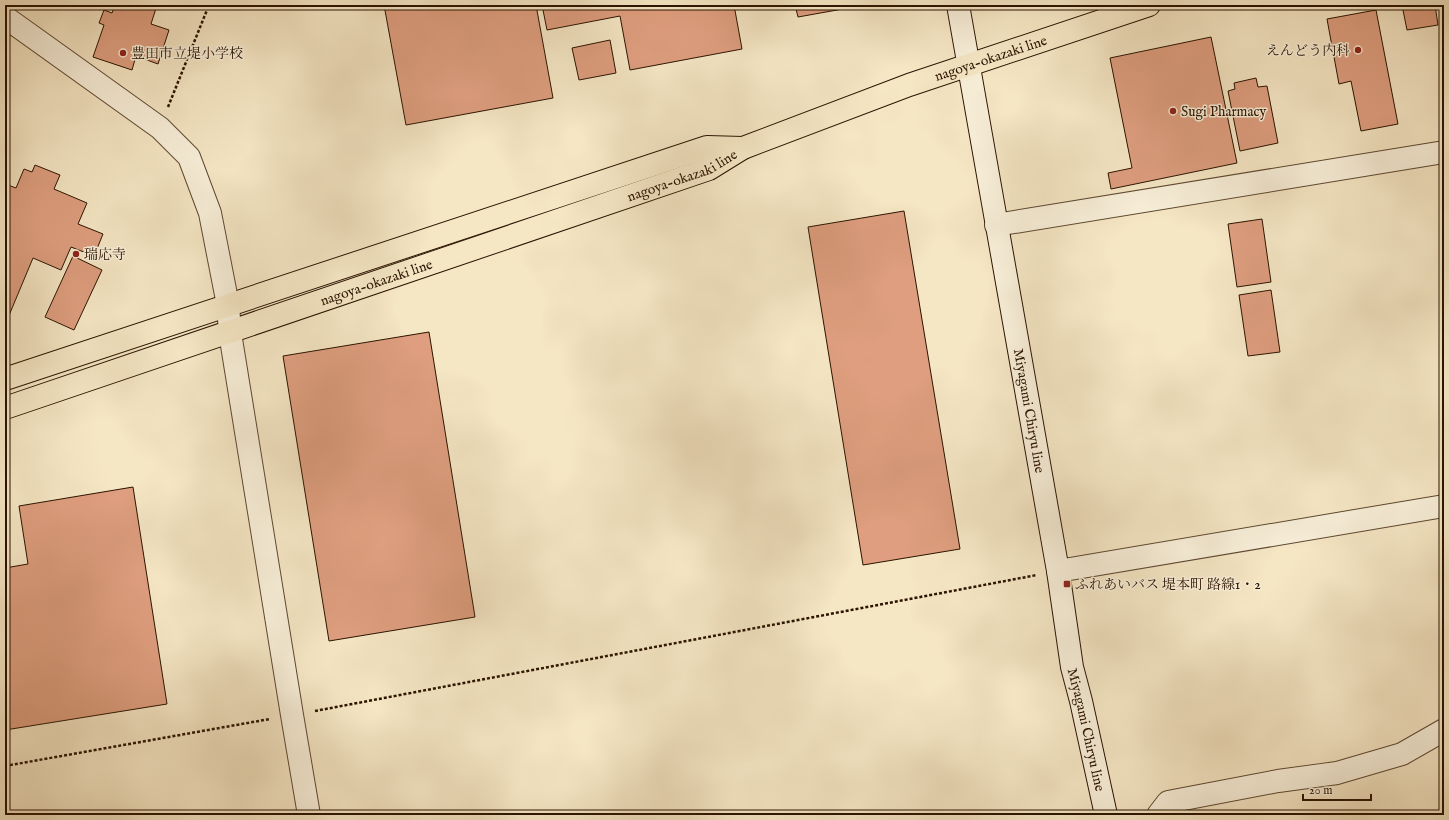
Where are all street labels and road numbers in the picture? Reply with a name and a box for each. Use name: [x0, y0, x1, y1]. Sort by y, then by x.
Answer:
street label: nagoya-okazaki line: [932, 31, 1050, 86]
street label: nagoya-okazaki line: [625, 146, 741, 206]
street label: nagoya-okazaki line: [318, 255, 435, 310]
street label: Miyagami Chiryu line: [1009, 347, 1049, 475]
street label: Miyagami Chiryu line: [1063, 666, 1109, 794]

